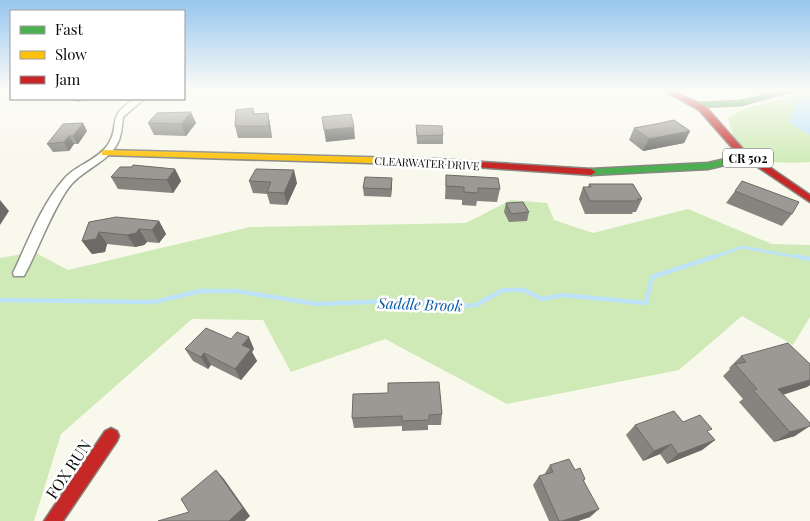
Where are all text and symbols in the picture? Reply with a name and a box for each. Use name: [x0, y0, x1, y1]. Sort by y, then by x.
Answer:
legend: [10, 10, 185, 100]
text: Fast: [55, 19, 84, 39]
text: Slow: [55, 44, 87, 64]
text: Jam: [54, 69, 81, 89]
road number: CR 502: [723, 148, 773, 168]
street label: CLEARWATER DRIVE: [374, 153, 480, 173]
water label: Saddle Brook: [376, 292, 463, 315]
street label: FOX RUN: [41, 435, 95, 503]

